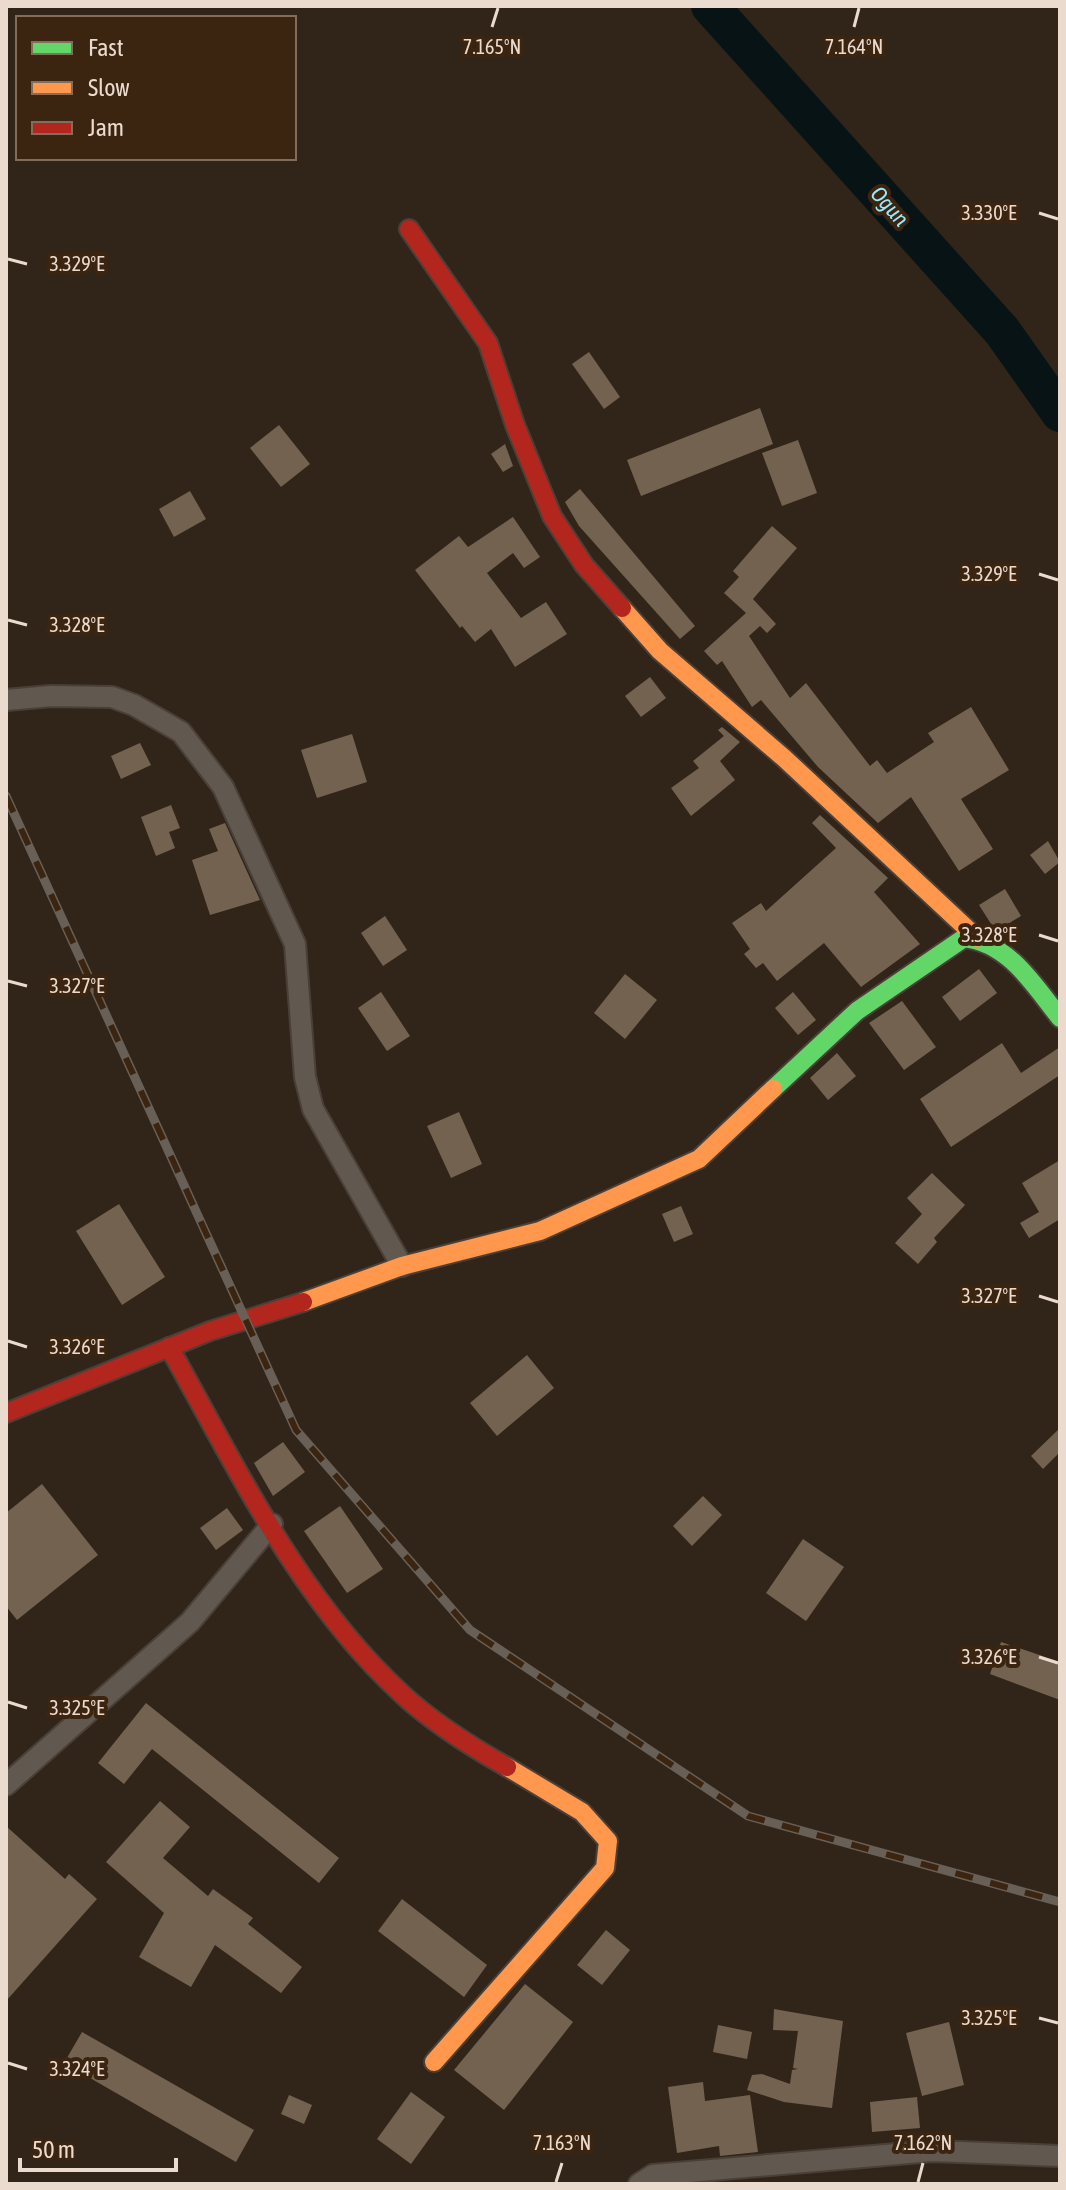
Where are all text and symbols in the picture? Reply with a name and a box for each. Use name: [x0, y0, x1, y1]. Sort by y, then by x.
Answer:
legend: [16, 16, 296, 160]
text: Fast: [88, 34, 124, 61]
text: 7.165°N: [463, 35, 521, 58]
text: 7.164°N: [825, 35, 883, 58]
text: Slow: [88, 74, 130, 101]
text: Jam: [88, 114, 124, 141]
water label: Ogun: [865, 181, 915, 231]
text: 3.330°E: [961, 201, 1017, 224]
text: 3.329°E: [49, 252, 105, 275]
text: 3.329°E: [961, 562, 1017, 585]
text: 3.328°E: [49, 613, 105, 636]
text: 3.328°E: [961, 923, 1017, 946]
text: 3.327°E: [49, 974, 105, 997]
text: 3.327°E: [961, 1284, 1017, 1307]
text: 3.326°E: [49, 1335, 105, 1358]
text: 3.326°E: [961, 1645, 1017, 1668]
text: 3.325°E: [49, 1696, 105, 1719]
text: 3.325°E: [961, 2006, 1017, 2029]
text: 3.324°E: [49, 2057, 105, 2080]
scale bar: [20, 2122, 176, 2172]
text: 7.163°N: [533, 2131, 591, 2154]
text: 7.162°N: [894, 2131, 952, 2154]
text: 50 m: [32, 2136, 75, 2163]

